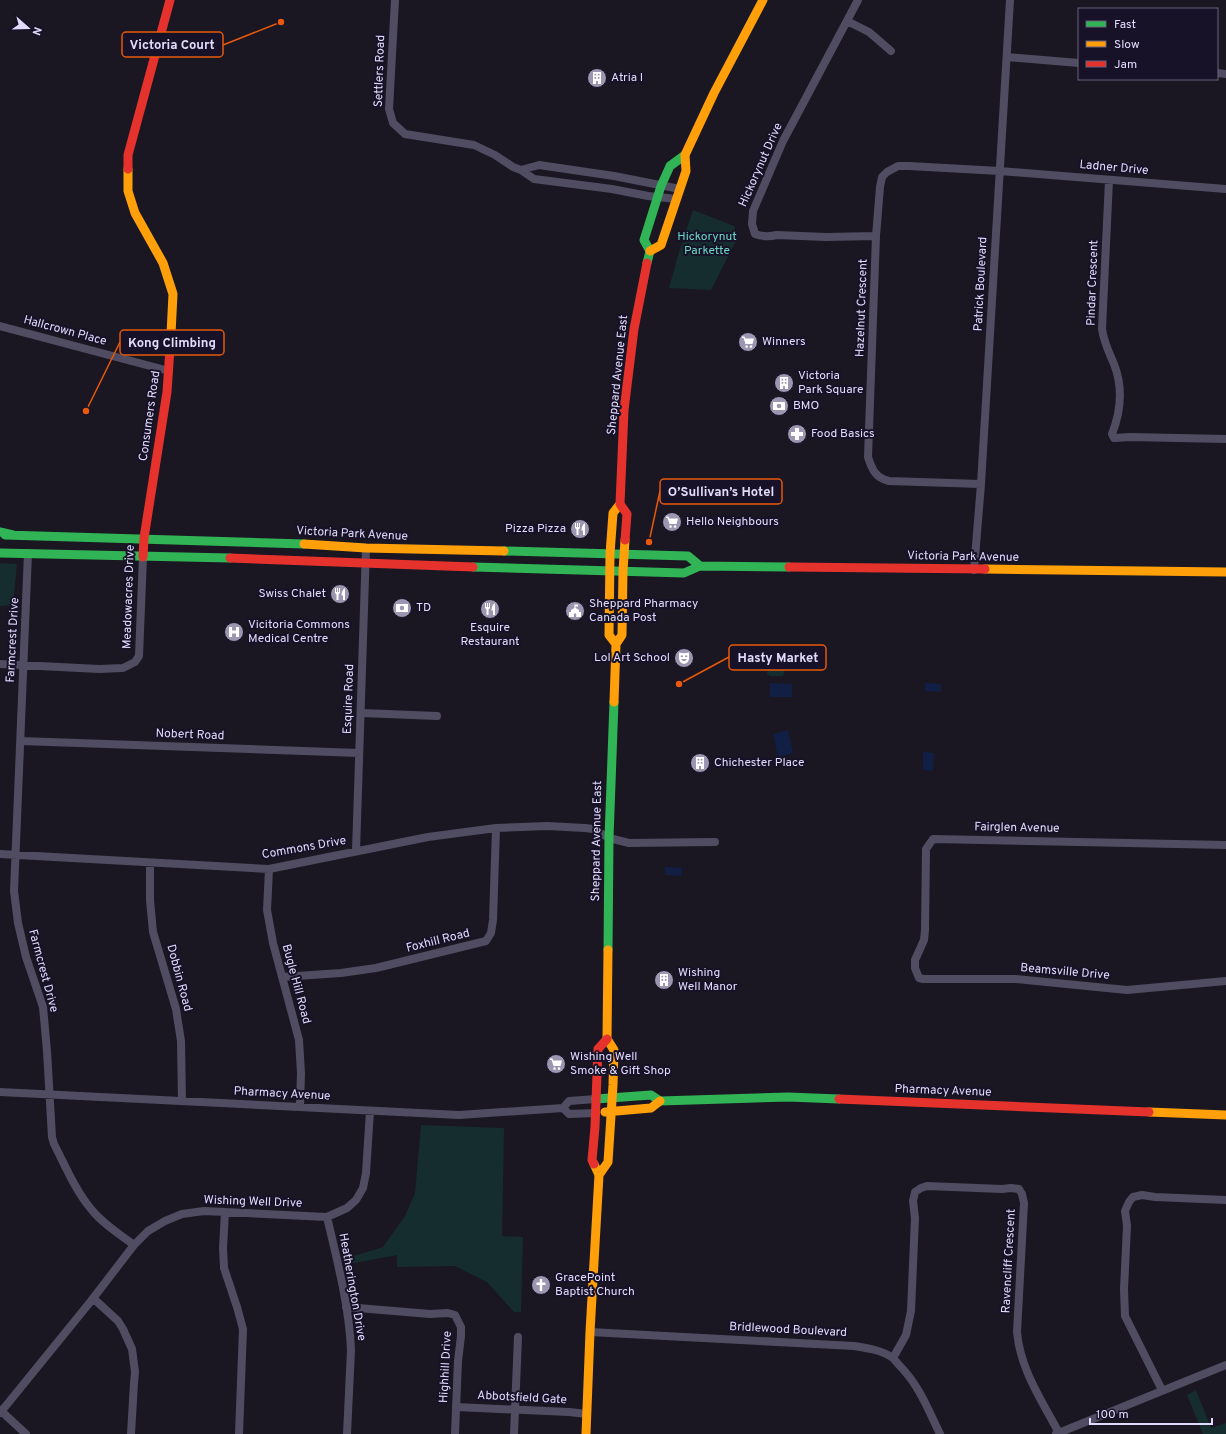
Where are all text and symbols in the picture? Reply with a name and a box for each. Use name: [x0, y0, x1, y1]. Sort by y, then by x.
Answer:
north arrow: [8, 8, 48, 48]
legend: [1078, 8, 1218, 80]
text: Fast: [1114, 17, 1136, 33]
text: N: [29, 25, 44, 37]
callout: Victoria Court: [122, 32, 223, 57]
street label: Settlers Road: [371, 35, 389, 107]
text: Slow: [1114, 37, 1140, 53]
text: Victoria Court: [129, 38, 215, 54]
text: Jam: [1114, 57, 1137, 73]
building icon: Atria I: [586, 67, 608, 89]
place label: Atria I: [611, 70, 643, 86]
street label: Hickorynut Drive: [735, 120, 787, 210]
street label: Ladner Drive: [1079, 157, 1149, 179]
park label: Hickorynut Parkette: [677, 229, 737, 259]
street label: Patrick Boulevard: [971, 236, 991, 332]
street label: Pindar Crescent: [1084, 240, 1102, 326]
street label: Hazelnut Crescent: [852, 258, 872, 358]
street label: Hallcrown Place: [22, 312, 108, 350]
street label: Sheppard Avenue East: [604, 314, 632, 436]
callout: Kong Climbing: [120, 330, 224, 355]
supermarket icon: Winners: [737, 331, 759, 353]
place label: Winners: [762, 334, 806, 350]
text: Kong Climbing: [128, 336, 216, 352]
place label: Victoria Park Square: [798, 368, 863, 398]
street label: Consumers Road: [136, 370, 164, 462]
building icon: Victoria Park Square: [773, 372, 795, 394]
bank icon: BMO: [768, 395, 790, 417]
place label: BMO: [793, 398, 819, 414]
pharmacy icon: Food Basics: [786, 423, 808, 445]
place label: Food Basics: [811, 426, 875, 442]
callout: O’Sullivan’s Hotel: [660, 479, 782, 504]
text: O’Sullivan’s Hotel: [668, 485, 774, 501]
supermarket icon: Hello Neighbours: [661, 511, 683, 533]
place label: Hello Neighbours: [686, 514, 779, 530]
restaurant icon: Pizza Pizza: [569, 518, 591, 540]
place label: Pizza Pizza: [505, 521, 566, 537]
street label: Victoria Park Avenue: [296, 523, 408, 545]
street label: Meadowacres Drive: [119, 545, 139, 649]
street label: Victoria Park Avenue: [907, 548, 1019, 566]
restaurant icon: Swiss Chalet: [329, 583, 351, 605]
place label: Swiss Chalet: [259, 586, 326, 602]
place label: Sheppard Pharmacy Canada Post: [589, 596, 698, 626]
street label: Farmcrest Drive: [3, 597, 23, 683]
bank icon: TD: [391, 597, 413, 619]
restaurant icon: Esquire Restaurant: [479, 598, 501, 620]
place label: TD: [416, 600, 431, 616]
public building icon: Sheppard Pharmacy Canada Post: [564, 600, 586, 622]
place label: Vicitoria Commons Medical Centre: [248, 617, 350, 647]
place label: Esquire Restaurant: [460, 620, 520, 650]
hospital icon: Vicitoria Commons Medical Centre: [223, 621, 245, 643]
callout: Hasty Market: [729, 645, 826, 670]
theatre icon: Lol Art School: [673, 647, 695, 669]
place label: Lol Art School: [594, 650, 670, 666]
text: Hasty Market: [738, 651, 818, 667]
street label: Esquire Road: [340, 664, 358, 734]
street label: Nobert Road: [155, 726, 225, 744]
building icon: Chichester Place: [689, 752, 711, 774]
place label: Chichester Place: [714, 755, 805, 771]
street label: Sheppard Avenue East: [588, 781, 606, 901]
street label: Fairglen Avenue: [974, 819, 1060, 837]
street label: Commons Drive: [261, 833, 347, 863]
street label: Foxhill Road: [404, 925, 472, 957]
street label: Farmcrest Drive: [24, 928, 62, 1014]
street label: Bugle Hill Road: [278, 942, 314, 1026]
street label: Dobbin Road: [162, 943, 196, 1013]
street label: Beamsville Drive: [1020, 960, 1110, 984]
place label: Wishing Well Manor: [678, 965, 738, 995]
building icon: Wishing Well Manor: [653, 969, 675, 991]
place label: Wishing Well Smoke & Gift Shop: [570, 1049, 671, 1079]
supermarket icon: Wishing Well Smoke & Gift Shop: [545, 1053, 567, 1075]
street label: Pharmacy Avenue: [894, 1081, 992, 1101]
street label: Pharmacy Avenue: [233, 1083, 331, 1105]
street label: Wishing Well Drive: [203, 1192, 303, 1212]
street label: Ravencliff Crescent: [998, 1208, 1020, 1314]
street label: Heatherington Drive: [335, 1232, 369, 1342]
place label: GracePoint Baptist Church: [555, 1270, 635, 1300]
church icon: GracePoint Baptist Church: [530, 1274, 552, 1296]
street label: Bridlewood Boulevard: [729, 1319, 847, 1341]
street label: Highhill Drive: [436, 1330, 456, 1404]
street label: Abbotsfield Gate: [477, 1388, 567, 1408]
scale bar: [1090, 1400, 1212, 1426]
text: 100 m: [1096, 1407, 1129, 1423]

